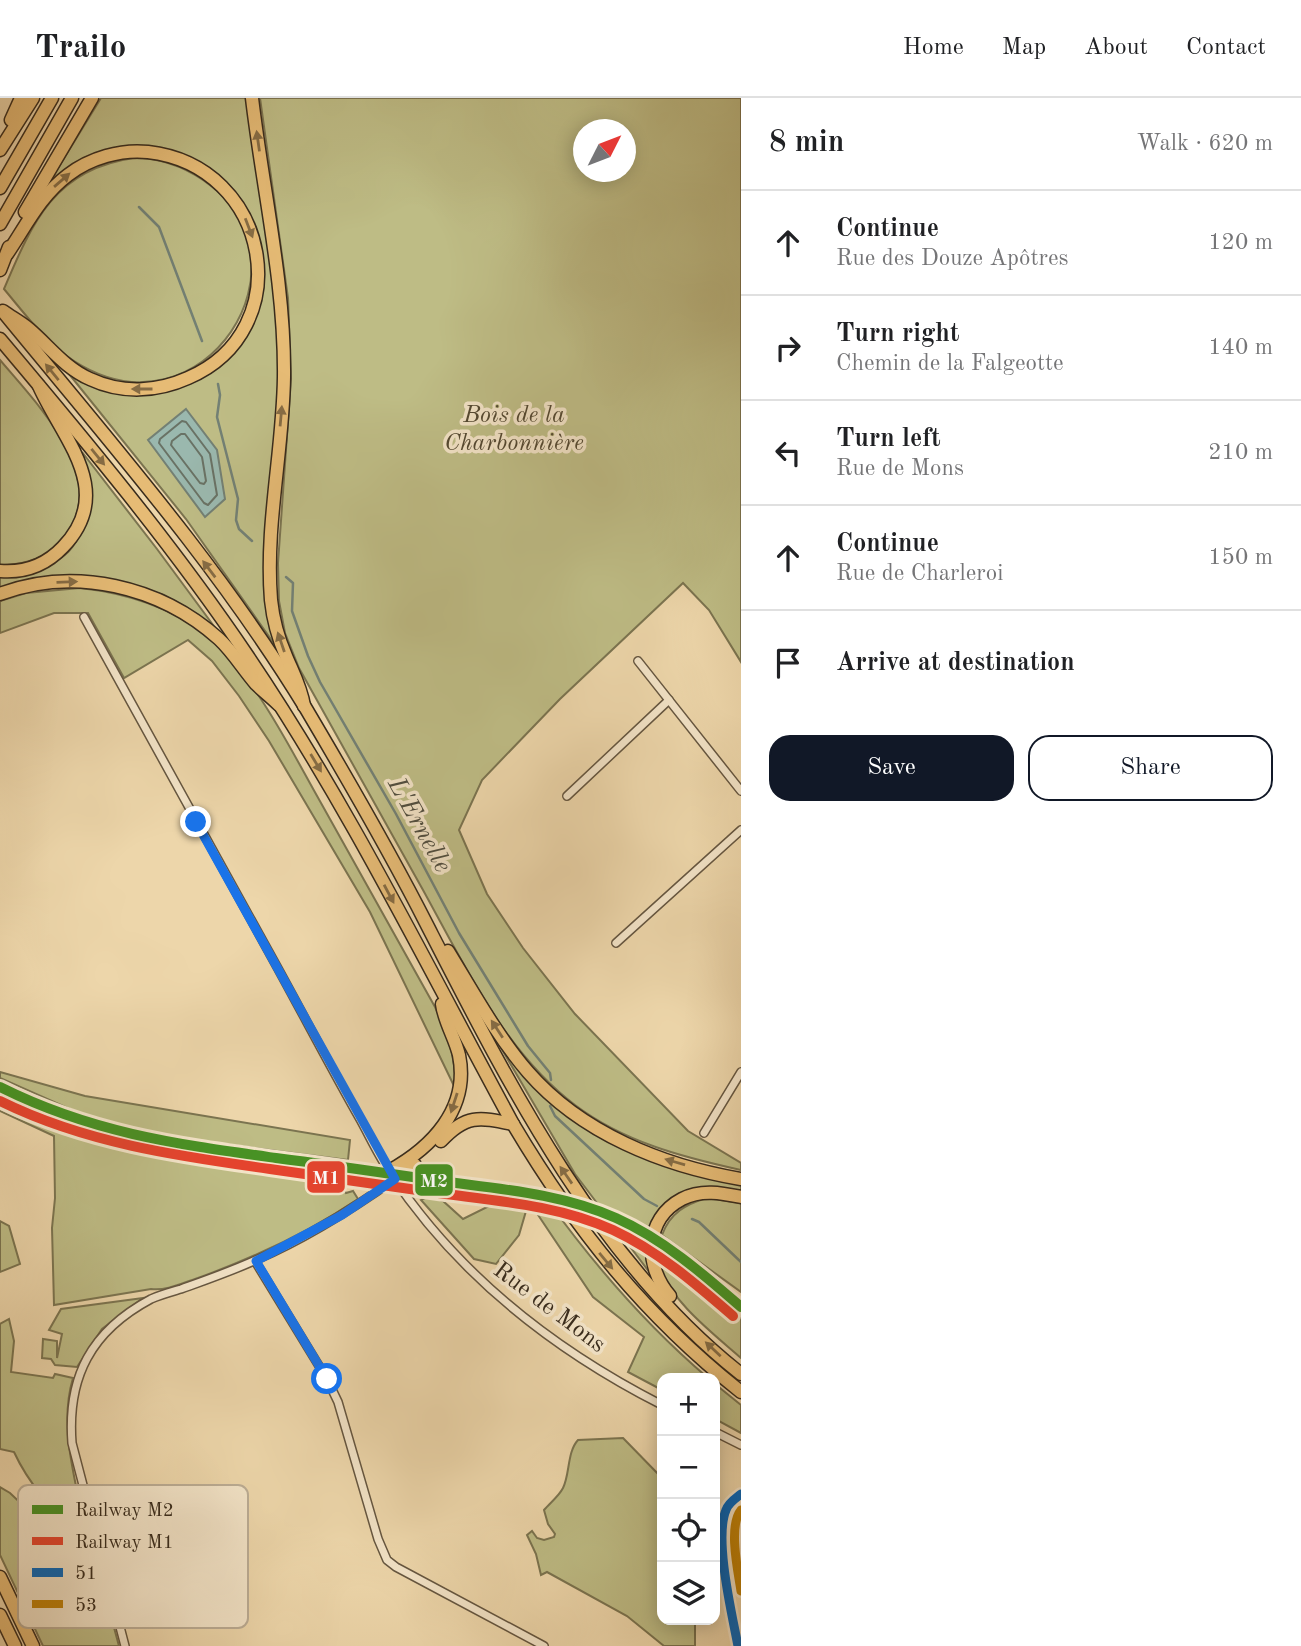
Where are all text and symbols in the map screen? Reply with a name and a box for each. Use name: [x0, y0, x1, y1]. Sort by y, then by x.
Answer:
text: Trailo: [35, 32, 126, 65]
text: Home: [903, 36, 964, 60]
text: Map: [1002, 36, 1046, 60]
text: About: [1084, 36, 1148, 60]
text: Contact: [1186, 36, 1266, 60]
north arrow: [573, 119, 636, 182]
text: 8 min: [769, 128, 844, 158]
one-way arrow: [252, 130, 263, 152]
text: Walk · 620 m: [1137, 132, 1273, 155]
one-way arrow: [53, 172, 71, 188]
text: Continue: [836, 216, 939, 242]
one-way arrow: [243, 218, 254, 239]
icon: ahead: [769, 224, 807, 262]
text: 120 m: [1208, 231, 1273, 254]
text: Rue des Douze Apôtres: [836, 247, 1068, 270]
text: Turn right: [836, 321, 959, 347]
icon: right: [769, 329, 807, 367]
text: 140 m: [1208, 336, 1273, 359]
text: Chemin de la Falgeotte: [836, 352, 1064, 375]
one-way arrow: [45, 363, 60, 380]
one-way arrow: [131, 383, 153, 395]
park label: Bois de la Charbonnière: [444, 404, 584, 456]
one-way arrow: [276, 405, 287, 427]
text: Turn left: [836, 426, 941, 452]
icon: left: [769, 434, 807, 472]
text: 210 m: [1208, 441, 1273, 464]
one-way arrow: [90, 448, 105, 466]
text: Rue de Mons: [836, 457, 964, 480]
text: Continue: [836, 531, 939, 557]
icon: ahead: [769, 539, 807, 577]
text: 150 m: [1208, 546, 1273, 569]
one-way arrow: [202, 560, 216, 578]
text: Rue de Charleroi: [836, 562, 1003, 585]
one-way arrow: [56, 576, 78, 587]
one-way arrow: [275, 631, 286, 652]
icon: arrive: [769, 644, 807, 682]
text: Arrive at destination: [836, 650, 1075, 676]
button: Save: [769, 735, 1014, 801]
button: Share: [1028, 735, 1273, 801]
one-way arrow: [309, 754, 322, 773]
water label: L'Ernelle: [382, 772, 456, 877]
route end: [180, 806, 211, 837]
one-way arrow: [382, 885, 394, 905]
one-way arrow: [490, 1020, 504, 1038]
one-way arrow: [448, 1092, 459, 1113]
one-way arrow: [664, 1157, 685, 1167]
line badge: M1: [306, 1160, 346, 1194]
line badge: M2: [414, 1163, 454, 1197]
one-way arrow: [559, 1166, 573, 1184]
text: M1: [312, 1170, 340, 1189]
text: M2: [420, 1173, 448, 1192]
one-way arrow: [598, 1253, 613, 1270]
street label: Rue de Mons: [488, 1258, 610, 1358]
one-way arrow: [705, 1342, 722, 1358]
route start: [311, 1363, 342, 1394]
map controls: [657, 1373, 720, 1625]
button: +: [657, 1373, 720, 1436]
button: −: [657, 1436, 720, 1499]
legend: [18, 1485, 248, 1628]
button: locate: [657, 1499, 720, 1562]
text: Railway M2: [75, 1502, 174, 1521]
text: Railway M1: [75, 1534, 174, 1553]
button: layers: [657, 1562, 720, 1625]
text: 51: [75, 1565, 97, 1584]
text: 53: [75, 1597, 97, 1616]

